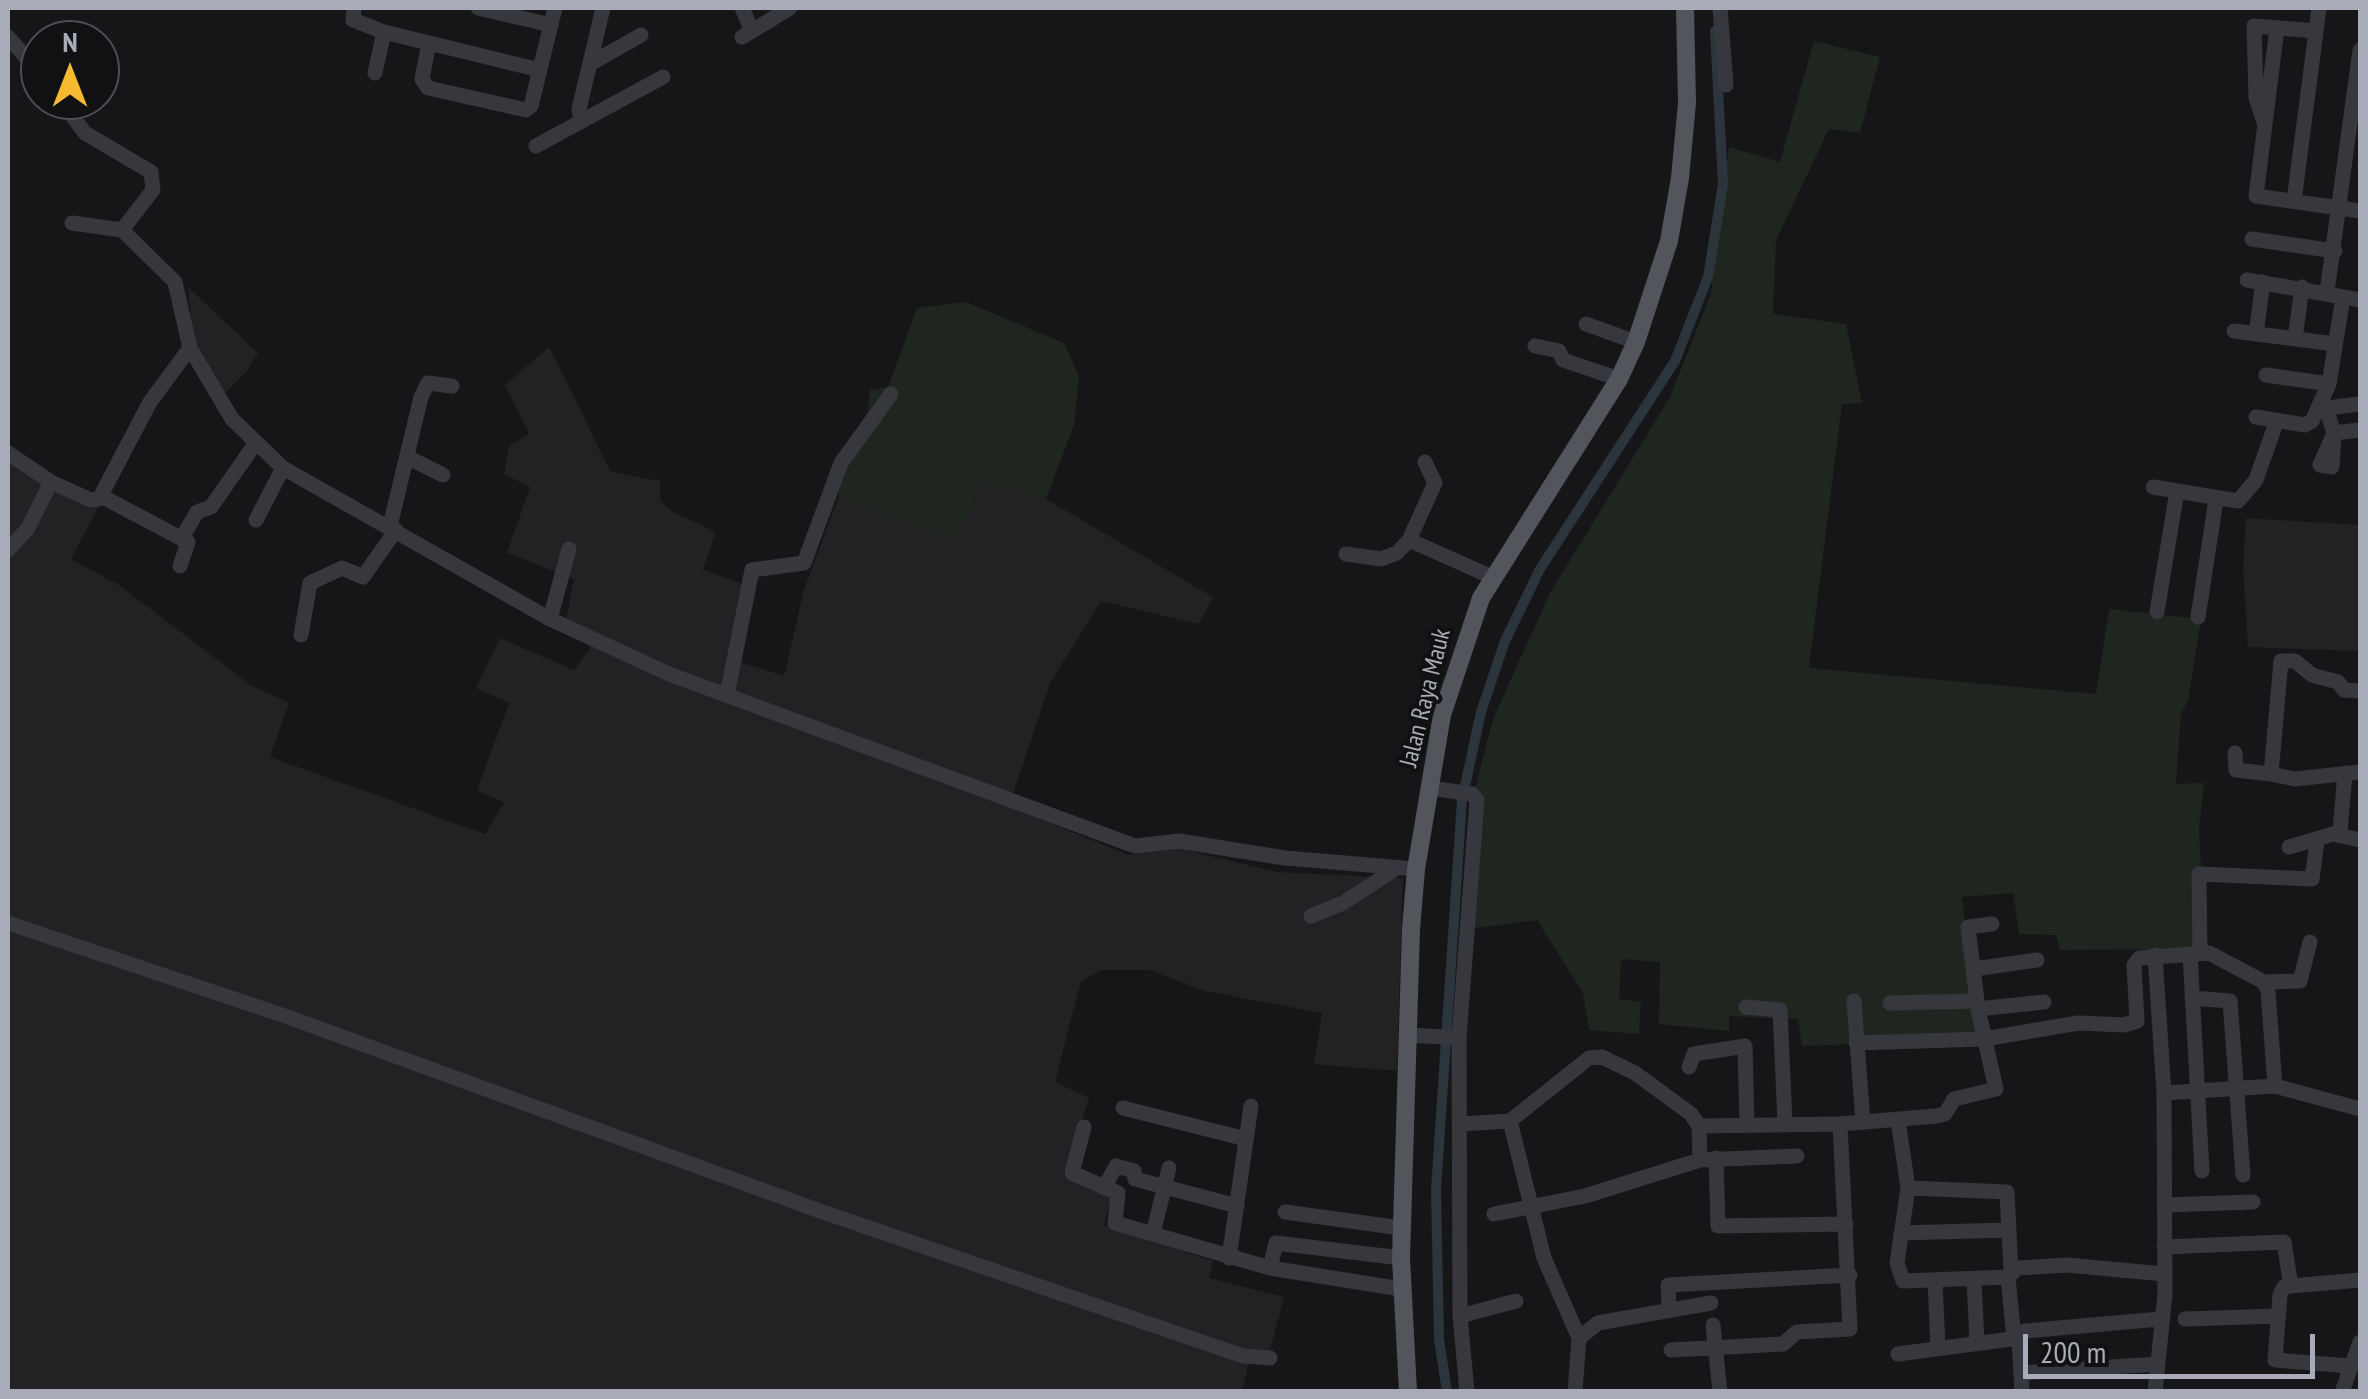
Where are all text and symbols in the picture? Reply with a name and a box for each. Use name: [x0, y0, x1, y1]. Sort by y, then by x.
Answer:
north arrow: [20, 20, 120, 120]
text: N: [62, 23, 78, 60]
street label: Jalan Raya Mauk: [1394, 626, 1458, 770]
scale bar: [2028, 1314, 2320, 1376]
text: 200 m: [2040, 1332, 2106, 1371]

